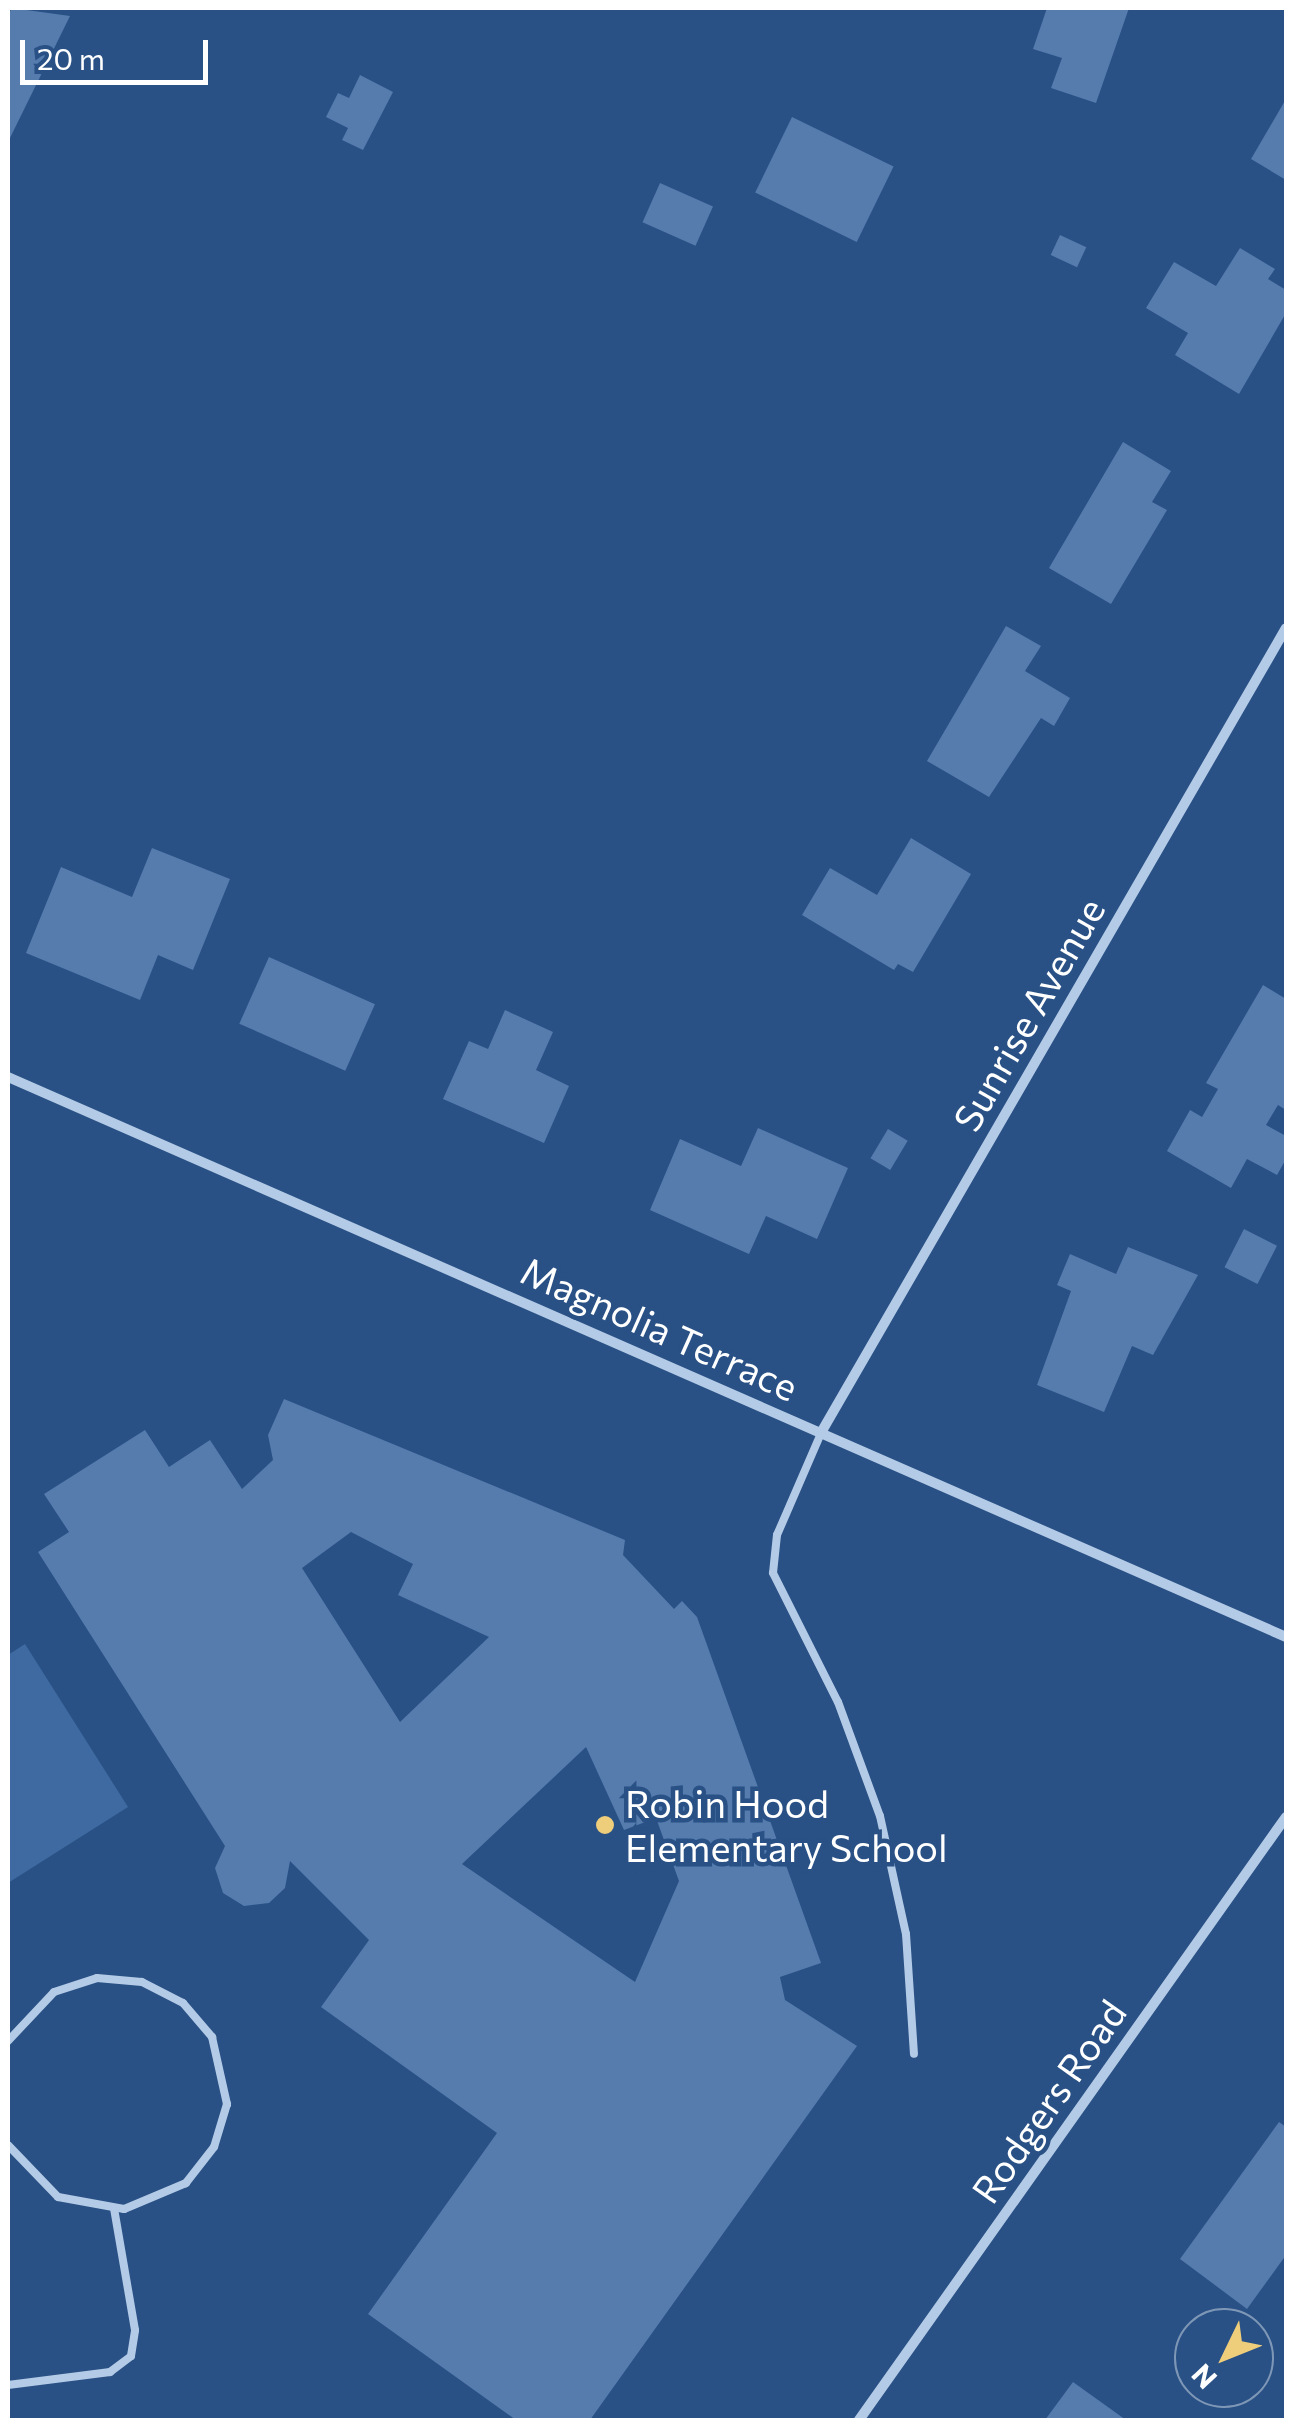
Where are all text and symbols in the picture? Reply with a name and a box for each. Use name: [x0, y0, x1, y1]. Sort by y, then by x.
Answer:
scale bar: [25, 20, 212, 82]
text: 20 m: [37, 39, 105, 76]
street label: Sunrise Avenue: [943, 889, 1113, 1139]
street label: Magnolia Terrace: [515, 1247, 805, 1409]
place label: Robin Hood Elementary School: [625, 1780, 948, 1870]
marker: Robin Hood Elementary School: [594, 1814, 616, 1836]
street label: Rodgers Road: [961, 1991, 1135, 2211]
north arrow: [1174, 2308, 1274, 2408]
text: N: [1184, 2358, 1223, 2396]

